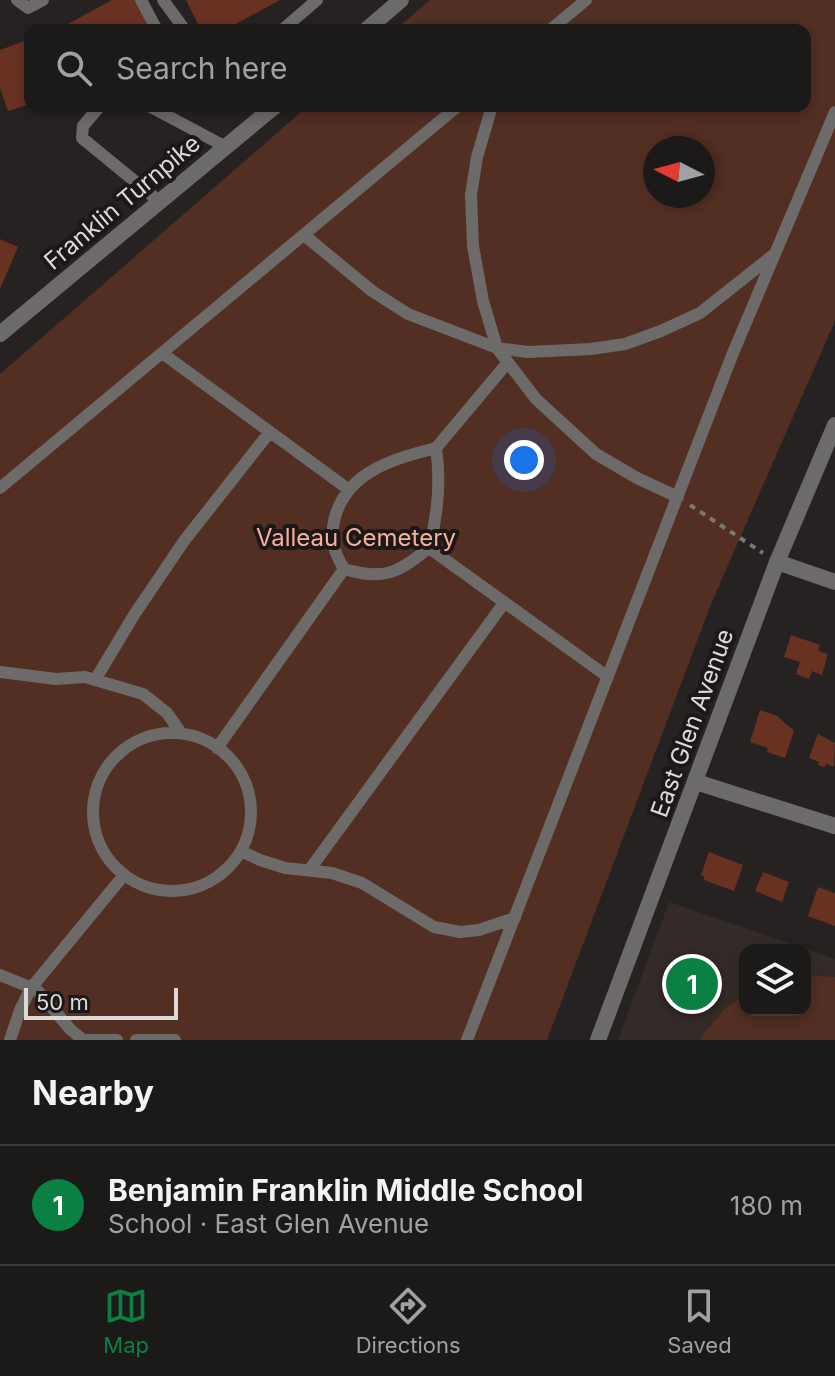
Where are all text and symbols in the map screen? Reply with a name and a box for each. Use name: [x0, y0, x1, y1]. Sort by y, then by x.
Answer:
search box: [24, 24, 811, 112]
icon: search: [52, 46, 96, 90]
text: Search here: [116, 50, 288, 86]
street label: Franklin Turnpike: [38, 128, 206, 276]
north arrow: [643, 136, 715, 208]
your location: [504, 440, 544, 480]
park label: Valleau Cemetery: [256, 523, 456, 552]
street label: East Glen Avenue: [644, 625, 740, 821]
map controls: [739, 944, 811, 1016]
button: layers: [739, 944, 811, 1016]
pin: 1: [666, 954, 718, 1014]
scale bar: [24, 984, 178, 1020]
text: 50 m: [36, 989, 89, 1015]
text: Nearby: [32, 1072, 154, 1113]
text: Benjamin Franklin Middle School: [108, 1172, 584, 1208]
text: 1: [52, 1190, 64, 1221]
text: 180 m: [730, 1190, 803, 1221]
text: School · East Glen Avenue: [108, 1208, 429, 1239]
tab: Map: [103, 1284, 149, 1358]
tab: Directions: [356, 1284, 461, 1358]
tab: Saved: [667, 1284, 732, 1358]

